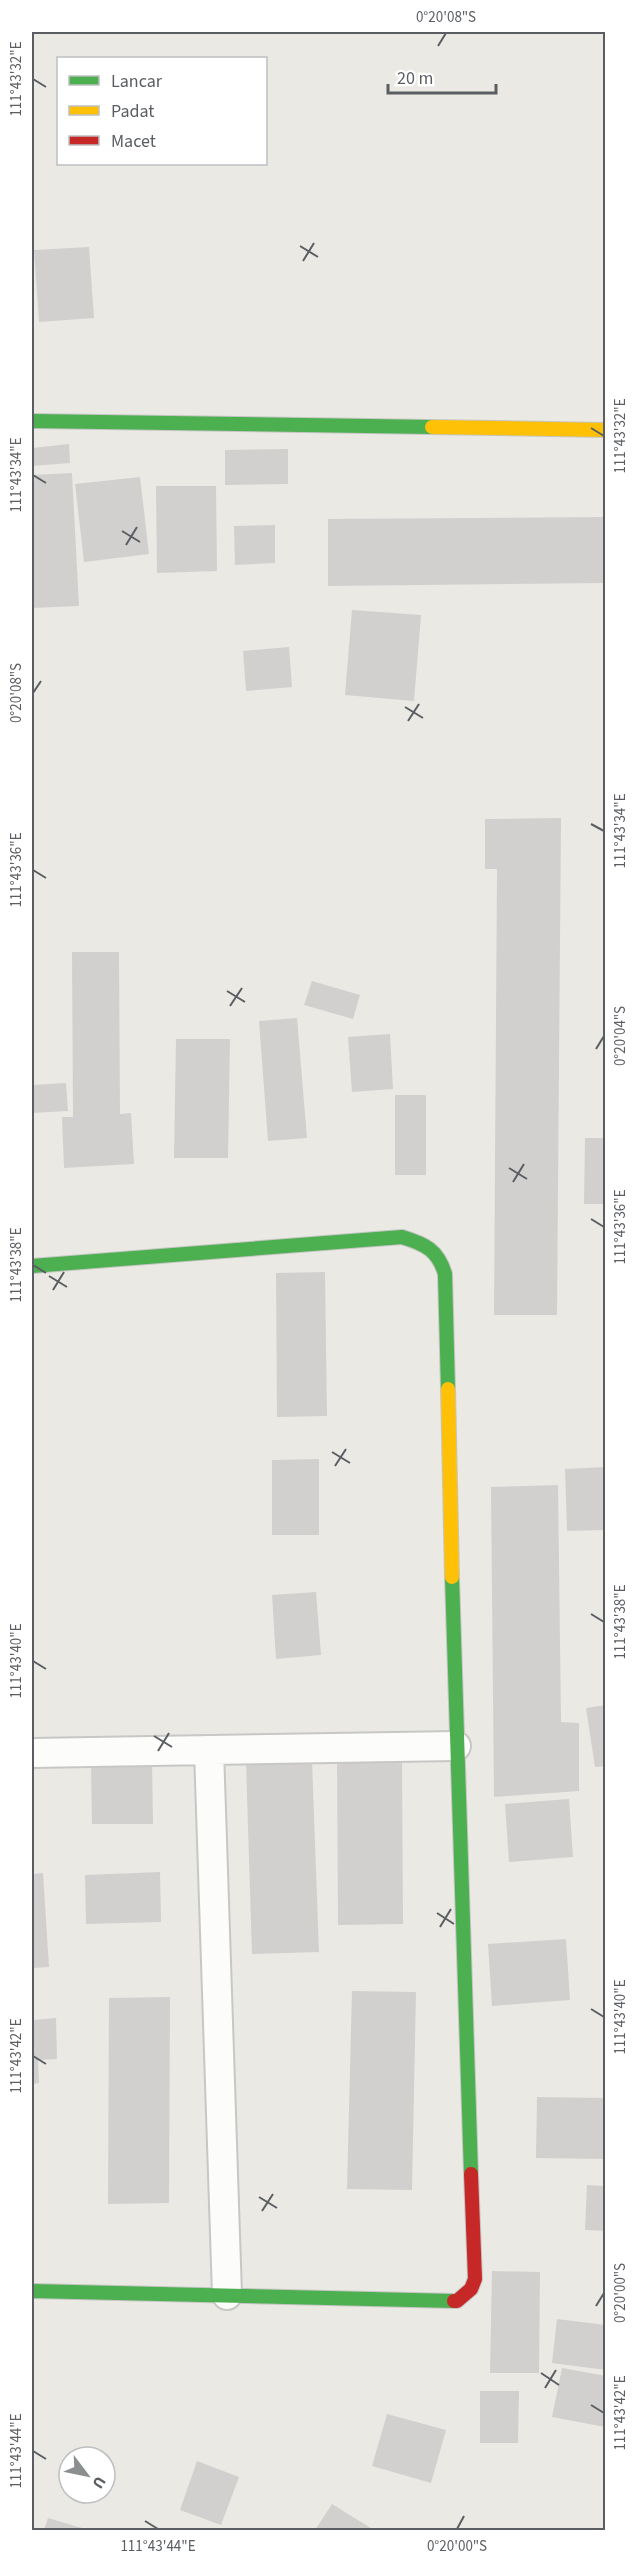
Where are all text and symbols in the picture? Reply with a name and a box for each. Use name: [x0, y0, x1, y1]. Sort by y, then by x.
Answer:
text: 0°20'08"S: [416, 7, 476, 28]
text: 111°43'32"E: [6, 41, 27, 117]
legend: [57, 57, 267, 165]
scale bar: [388, 57, 496, 95]
text: 20 m: [397, 66, 433, 91]
text: Lancar: [111, 69, 163, 94]
text: Padat: [111, 99, 154, 124]
text: Macet: [111, 129, 156, 154]
text: 111°43'32"E: [610, 398, 631, 474]
text: 111°43'34"E: [6, 437, 27, 513]
text: 0°20'08"S: [6, 663, 27, 723]
text: 111°43'34"E: [610, 793, 631, 869]
text: 111°43'36"E: [6, 832, 27, 908]
text: 0°20'04"S: [610, 1006, 631, 1066]
text: 111°43'36"E: [610, 1189, 631, 1265]
text: 111°43'38"E: [6, 1227, 27, 1303]
text: 111°43'38"E: [610, 1584, 631, 1660]
text: 111°43'40"E: [6, 1623, 27, 1699]
text: 111°43'40"E: [610, 1979, 631, 2055]
text: 111°43'42"E: [6, 2018, 27, 2094]
text: 0°20'00"S: [610, 2263, 631, 2323]
text: 111°43'42"E: [610, 2375, 631, 2451]
text: 111°43'44"E: [6, 2413, 27, 2489]
north arrow: [57, 2445, 117, 2505]
text: U: [87, 2472, 111, 2493]
text: 111°43'44"E: [120, 2536, 196, 2557]
text: 0°20'00"S: [427, 2536, 487, 2557]

